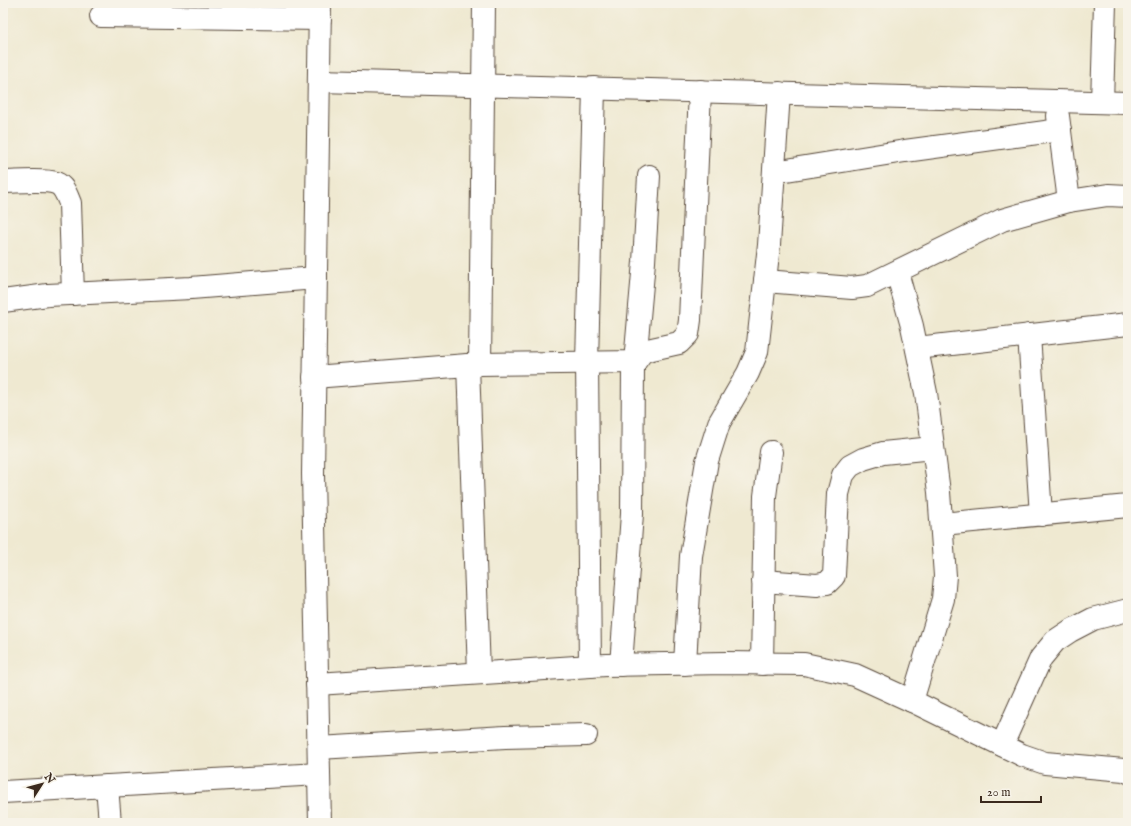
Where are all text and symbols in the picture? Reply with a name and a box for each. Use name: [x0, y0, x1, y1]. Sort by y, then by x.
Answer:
north arrow: [22, 764, 62, 804]
text: N: [40, 770, 58, 787]
scale bar: [981, 778, 1041, 804]
text: 20 m: [987, 785, 1010, 800]

